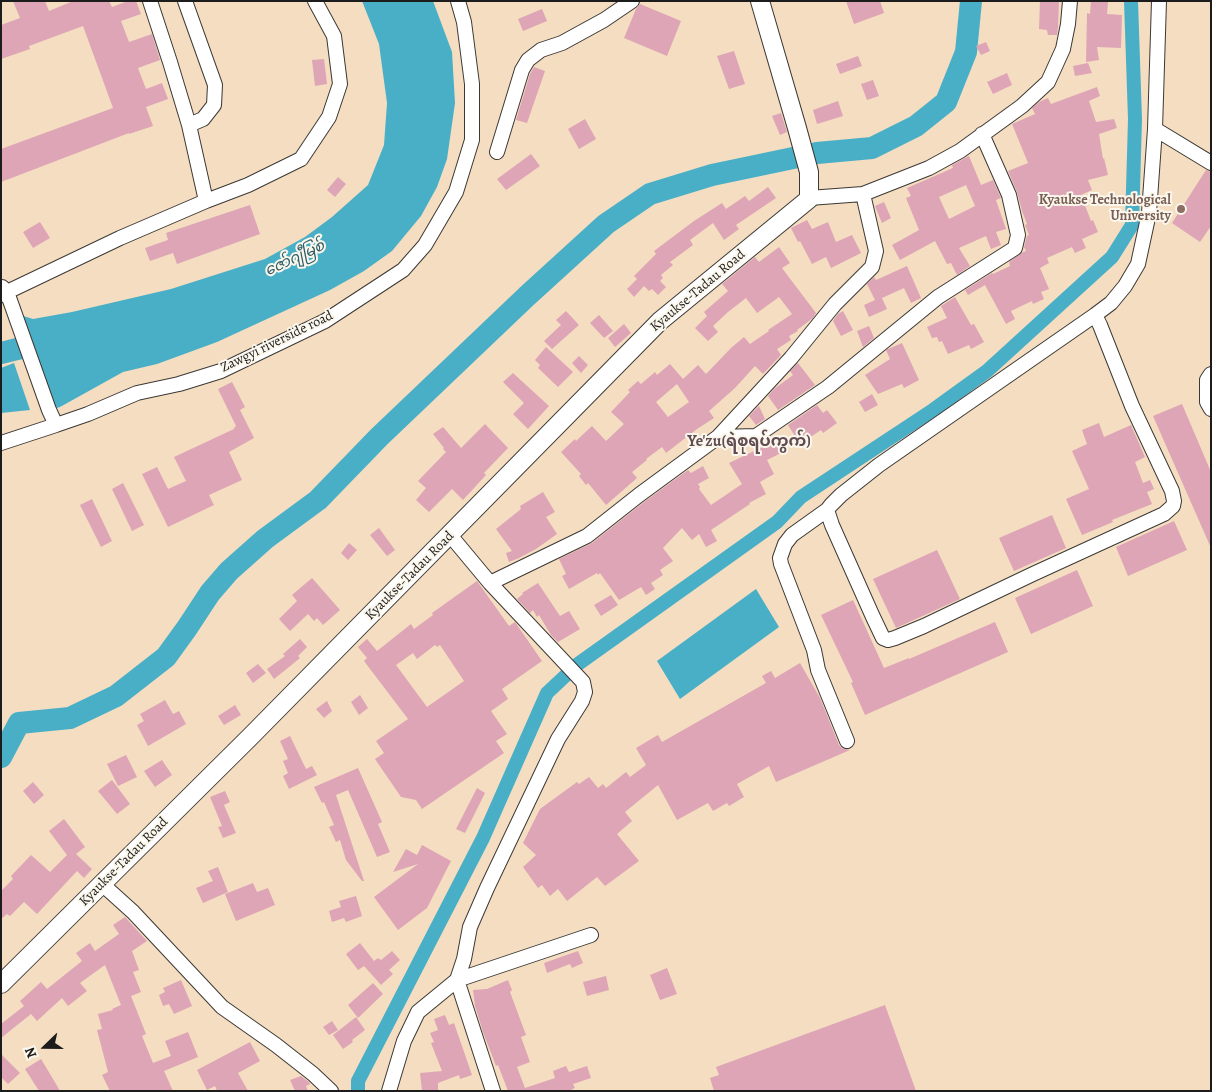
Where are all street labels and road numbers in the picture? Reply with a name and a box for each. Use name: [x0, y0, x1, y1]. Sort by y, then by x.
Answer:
street label: Kyaukse-Tadau Road: [647, 246, 749, 336]
street label: Zawgyi riverside road: [218, 307, 336, 377]
street label: Kyaukse-Tadau Road: [362, 528, 458, 624]
street label: Kyaukse-Tadau Road: [76, 814, 172, 910]

